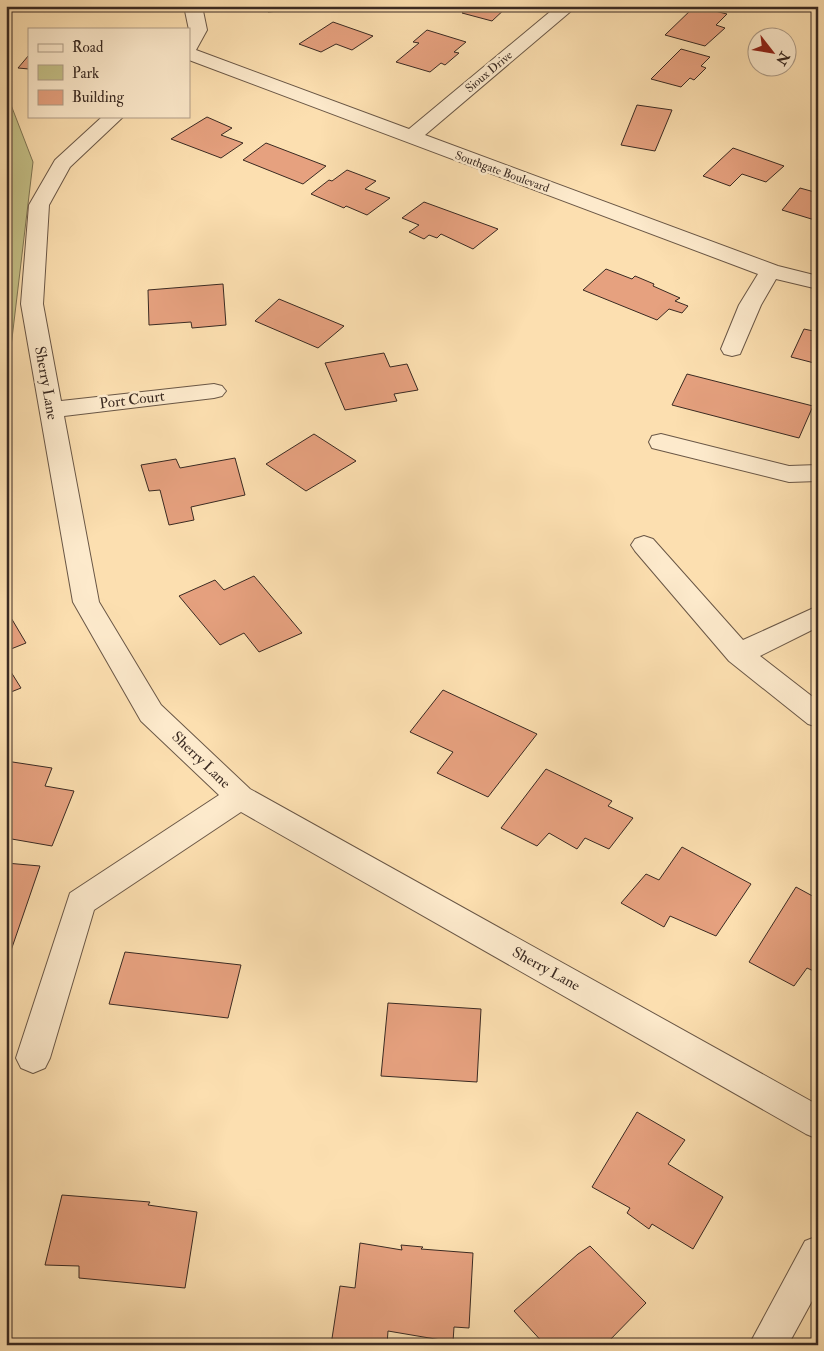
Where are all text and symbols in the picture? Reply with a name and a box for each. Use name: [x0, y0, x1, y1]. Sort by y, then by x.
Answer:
legend: [28, 28, 190, 118]
north arrow: [746, 28, 796, 78]
text: Road: [72, 38, 104, 57]
street label: Sioux Drive: [462, 48, 516, 96]
text: N: [772, 48, 794, 69]
text: Park: [72, 64, 99, 83]
text: Building: [72, 88, 124, 107]
street label: Southgate Boulevard: [453, 148, 551, 196]
street label: Sherry Lane: [30, 345, 62, 421]
street label: Port Court: [98, 387, 166, 413]
street label: Sherry Lane: [168, 727, 234, 793]
street label: Sherry Lane: [509, 943, 583, 995]

